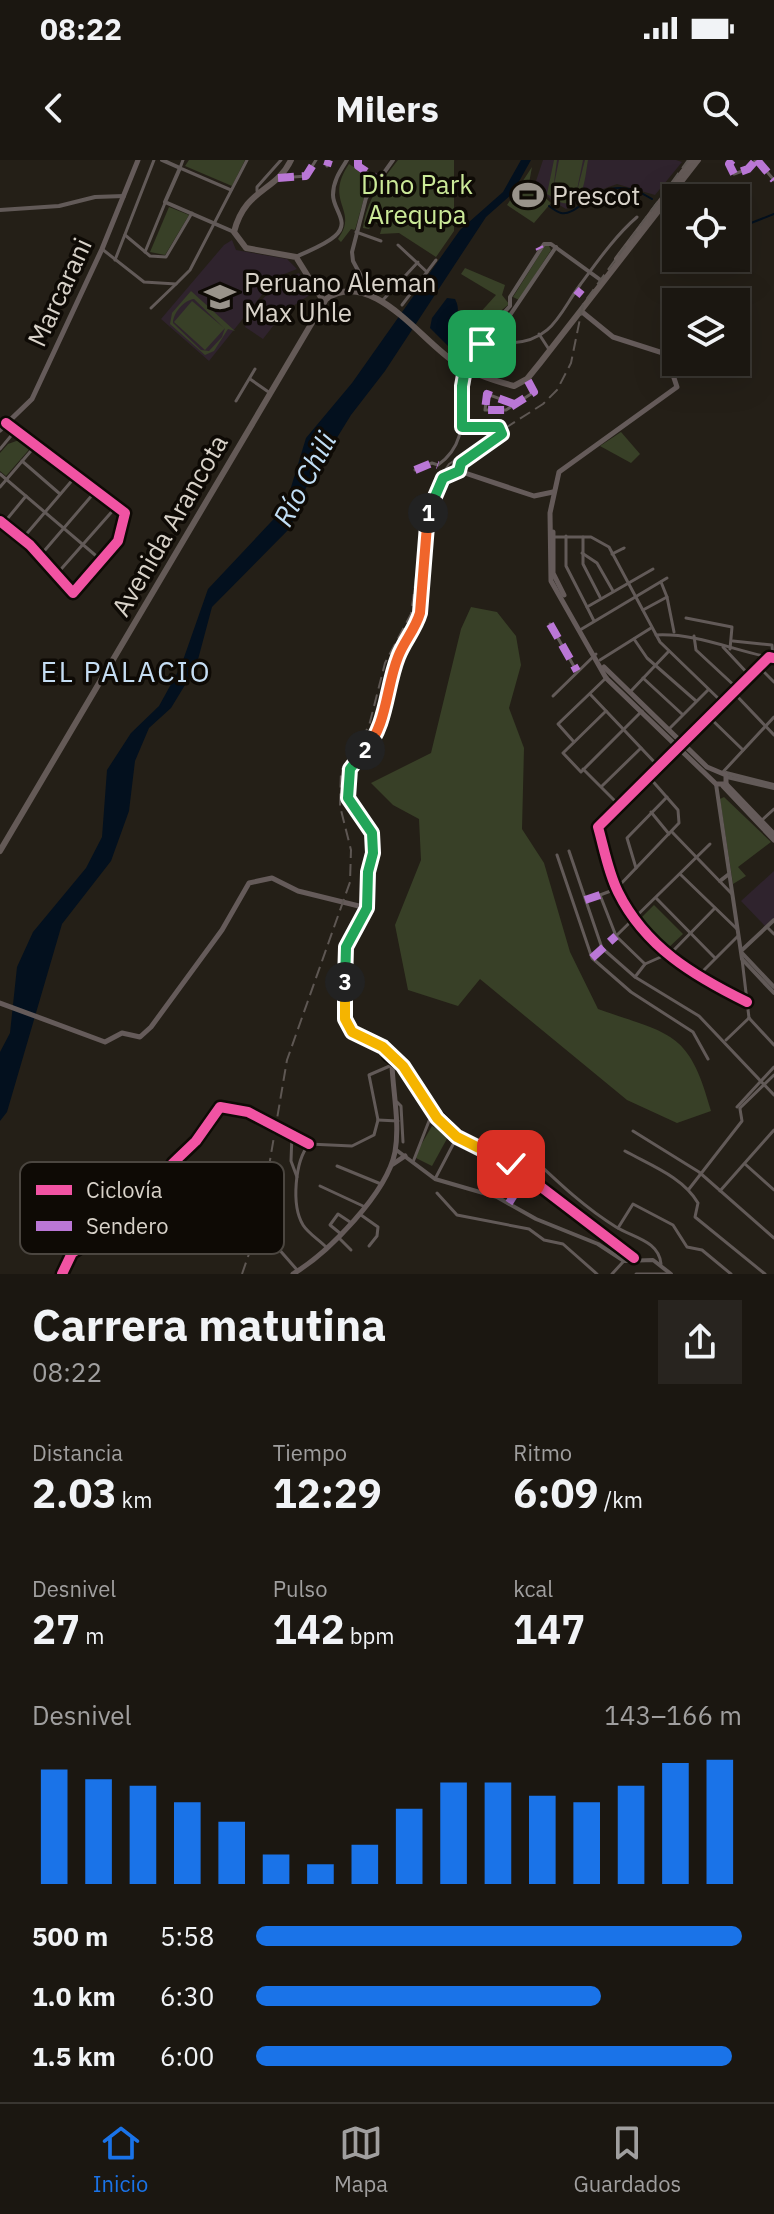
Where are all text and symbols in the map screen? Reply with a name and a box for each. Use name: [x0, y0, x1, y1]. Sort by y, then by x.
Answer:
text: 08:22: [40, 9, 122, 48]
text: Milers: [335, 85, 439, 132]
icon: back: [32, 86, 76, 130]
icon: search: [698, 86, 742, 130]
park label: Dino Park Arequpa: [361, 167, 473, 231]
sports icon: Prescot: [511, 178, 545, 212]
place label: Prescot: [552, 178, 640, 212]
map controls: [662, 184, 750, 376]
button: locate: [662, 184, 750, 272]
street label: Marcarani: [19, 232, 99, 352]
place label: Peruano Aleman Max Uhle: [244, 265, 437, 329]
school or university icon: Peruano Aleman Max Uhle: [203, 280, 237, 314]
button: layers: [662, 288, 750, 376]
pin: [448, 310, 516, 378]
icon: arrive: [460, 322, 504, 366]
water label: Río Chili: [264, 425, 345, 533]
street label: Avenida Arancota: [103, 428, 235, 622]
pin: 1: [408, 493, 448, 533]
text: 1: [421, 498, 435, 527]
district label: EL PALACIO: [40, 653, 212, 690]
pin: 2: [345, 730, 385, 770]
text: 2: [358, 735, 372, 764]
pin: 3: [325, 962, 365, 1002]
text: 3: [338, 967, 352, 996]
pin: [477, 1130, 545, 1198]
icon: check: [489, 1142, 533, 1186]
legend: [20, 1162, 284, 1254]
text: Ciclovía: [86, 1175, 163, 1204]
text: Sendero: [86, 1211, 168, 1240]
text: Carrera matutina: [32, 1296, 386, 1353]
button: share: [658, 1300, 742, 1384]
text: 08:22: [32, 1355, 102, 1389]
text: Distancia: [32, 1438, 123, 1467]
text: Tiempo: [273, 1438, 347, 1467]
text: Ritmo: [513, 1438, 572, 1467]
text: 2.03: [32, 1467, 116, 1519]
text: 12:29: [273, 1467, 382, 1519]
text: 6:09: [513, 1467, 599, 1519]
text: km: [116, 1485, 152, 1514]
text: /km: [599, 1485, 643, 1514]
text: Desnivel: [32, 1574, 116, 1603]
text: Pulso: [273, 1574, 328, 1603]
text: kcal: [513, 1574, 553, 1603]
text: 27: [32, 1603, 80, 1655]
text: 142: [273, 1603, 345, 1655]
text: 147: [513, 1603, 585, 1655]
text: m: [80, 1621, 104, 1650]
text: bpm: [345, 1621, 395, 1650]
text: Desnivel: [32, 1698, 132, 1732]
text: 143–166 m: [604, 1698, 742, 1732]
text: 500 m: [32, 1919, 108, 1953]
text: 5:58: [160, 1919, 214, 1953]
text: 1.0 km: [32, 1979, 116, 2013]
text: 6:30: [160, 1979, 214, 2013]
text: 1.5 km: [32, 2039, 116, 2073]
text: 6:00: [160, 2039, 214, 2073]
tab: Inicio: [93, 2121, 148, 2198]
tab: Mapa: [334, 2121, 388, 2198]
tab: Guardados: [573, 2121, 681, 2198]

